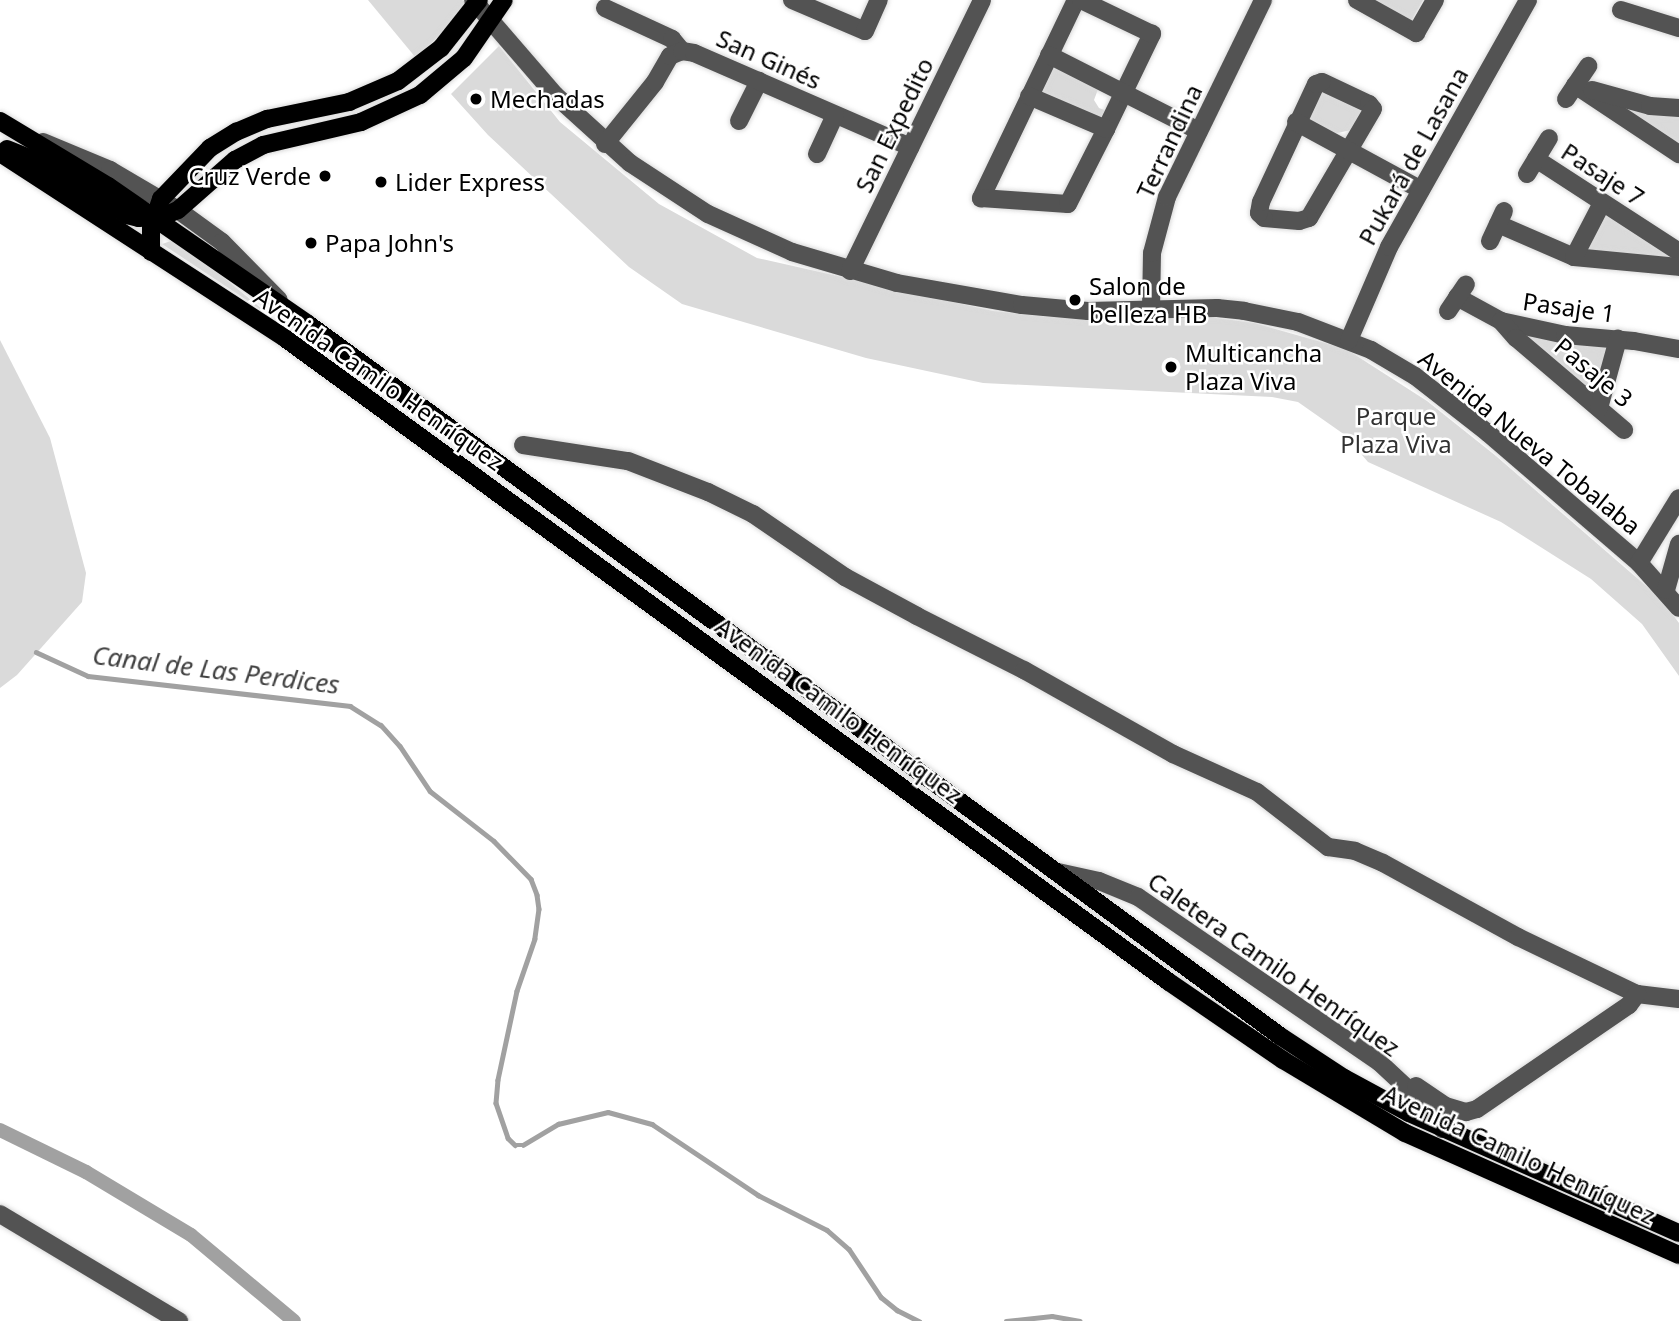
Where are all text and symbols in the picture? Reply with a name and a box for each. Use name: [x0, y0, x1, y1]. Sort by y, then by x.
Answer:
street label: San Ginés: [712, 23, 826, 95]
street label: San Expedito: [849, 53, 939, 197]
street label: Pukará de Lasana: [1352, 62, 1474, 250]
street label: Terrandina: [1130, 80, 1208, 202]
place label: Mechadas: [490, 85, 605, 113]
marker: Mechadas: [468, 91, 484, 107]
street label: Pasaje 7: [1556, 137, 1650, 211]
place label: Cruz Verde: [188, 162, 311, 190]
marker: Cruz Verde: [317, 168, 333, 184]
place label: Lider Express: [395, 168, 545, 196]
marker: Lider Express: [373, 174, 389, 190]
place label: Papa John's: [325, 229, 454, 257]
marker: Papa John's: [303, 235, 319, 251]
place label: Salon de belleza HB: [1089, 272, 1207, 328]
street label: Avenida Camilo Henríquez: [249, 282, 509, 476]
street label: Pasaje 1: [1521, 286, 1617, 328]
marker: Salon de belleza HB: [1067, 292, 1083, 308]
street label: Pasaje 3: [1549, 331, 1639, 413]
place label: Multicancha Plaza Viva: [1185, 339, 1322, 395]
street label: Avenida Nueva Tobalaba: [1413, 344, 1647, 540]
marker: Multicancha Plaza Viva: [1163, 359, 1179, 375]
park label: Parque Plaza Viva: [1340, 402, 1452, 458]
street label: Avenida Camilo Henríquez: [710, 611, 968, 809]
water label: Canal de Las Perdices: [91, 639, 341, 701]
street label: Caletera Camilo Henríquez: [1143, 866, 1405, 1062]
street label: Avenida Camilo Henríquez: [1378, 1078, 1660, 1230]

